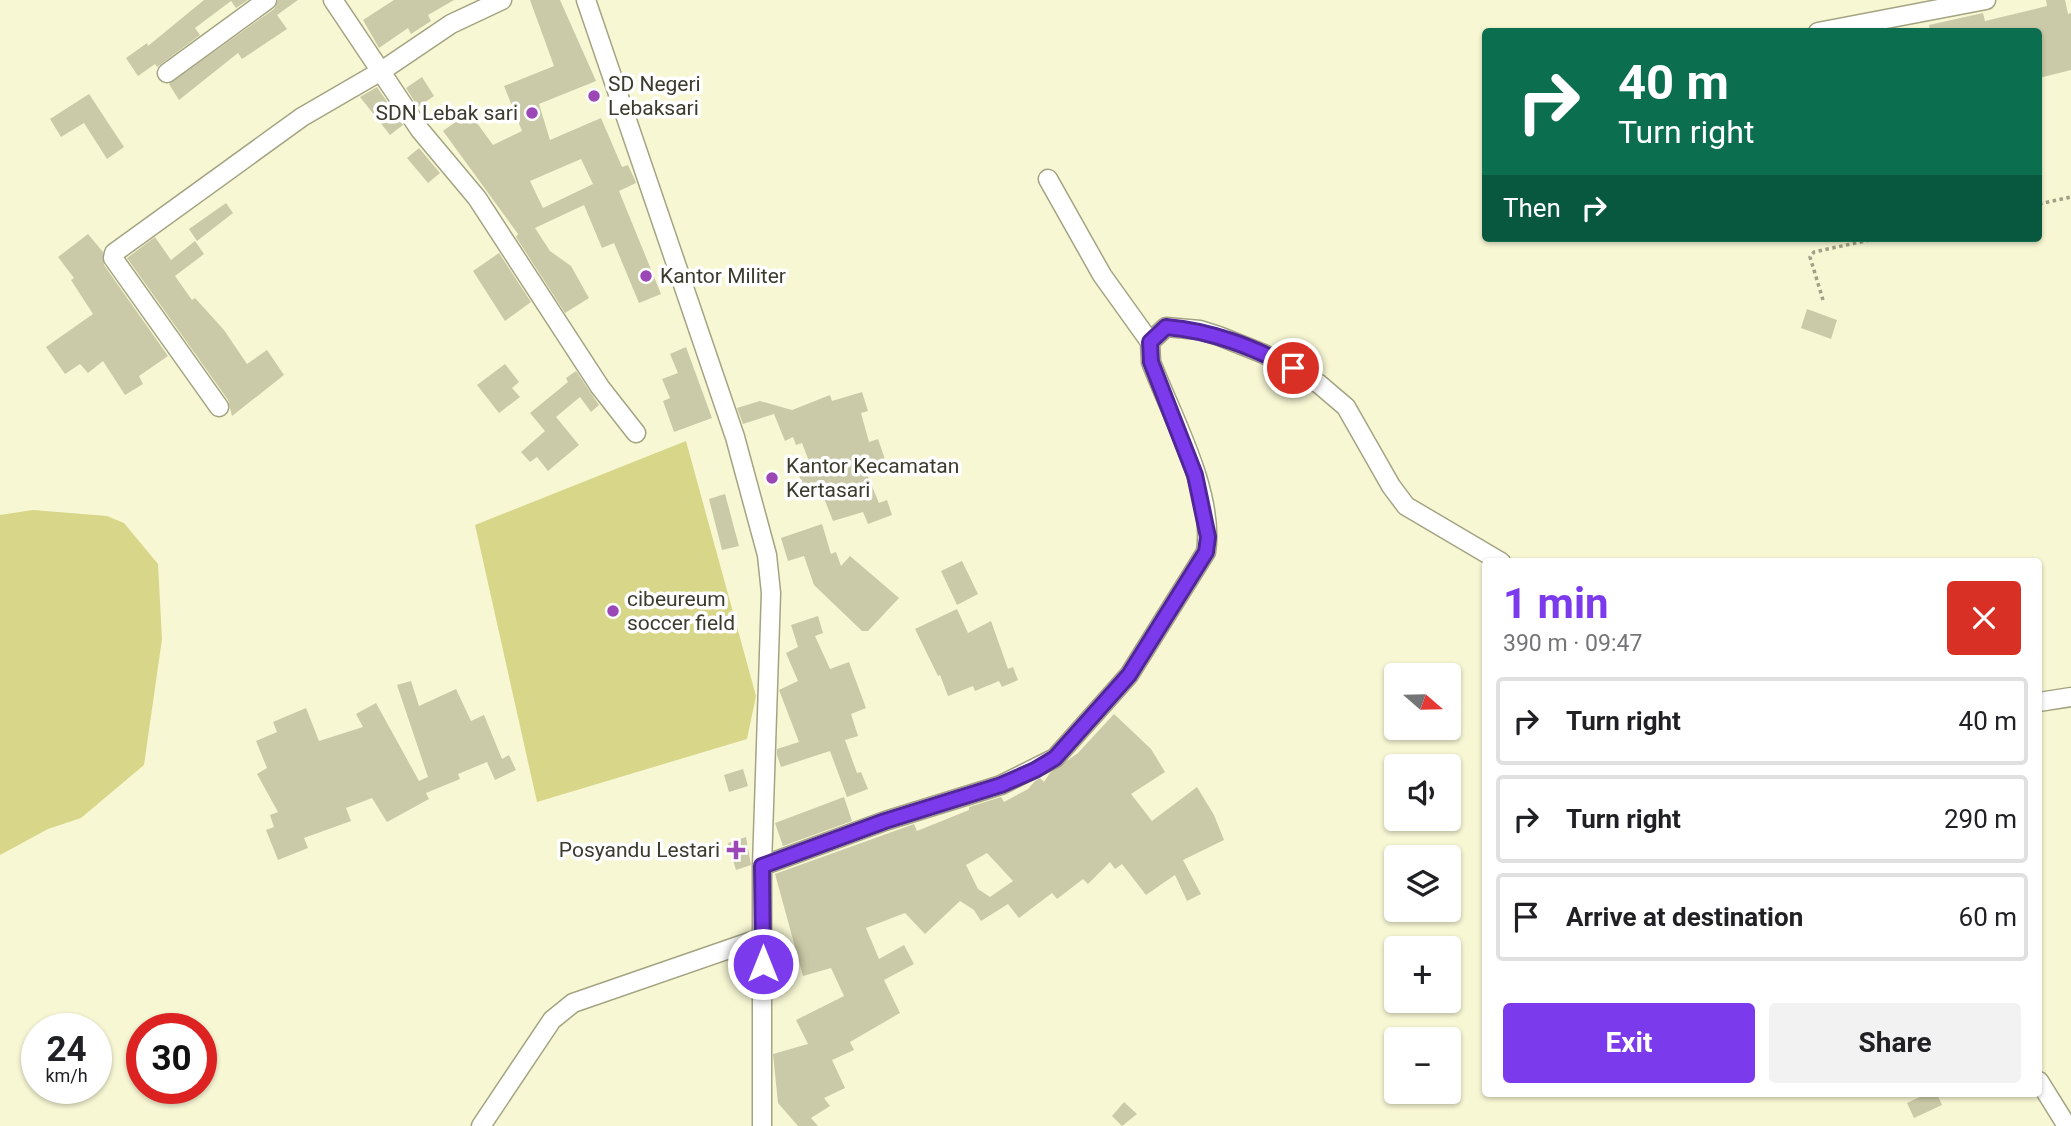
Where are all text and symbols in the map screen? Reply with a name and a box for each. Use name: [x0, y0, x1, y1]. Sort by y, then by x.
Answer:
text: 40 m: [1618, 54, 1729, 111]
icon: right: [1503, 56, 1594, 147]
place label: SD Negeri Lebaksari: [608, 72, 701, 120]
marker: SD Negeri Lebaksari: [586, 88, 602, 104]
place label: SDN Lebak sari: [376, 101, 518, 125]
marker: SDN Lebak sari: [524, 105, 540, 121]
text: Turn right: [1618, 113, 1754, 151]
icon: right: [1575, 189, 1613, 227]
text: Then: [1503, 193, 1561, 223]
place label: Kantor Militer: [660, 264, 786, 288]
marker: Kantor Militer: [638, 268, 654, 284]
pin: [1263, 338, 1323, 398]
icon: arrive: [1274, 349, 1312, 387]
place label: Kantor Kecamatan Kertasari: [786, 454, 959, 502]
marker: Kantor Kecamatan Kertasari: [764, 470, 780, 486]
text: 1 min: [1503, 579, 1609, 628]
button: close: [1947, 581, 2021, 655]
place label: cibeureum soccer field: [627, 587, 735, 635]
marker: cibeureum soccer field: [605, 603, 621, 619]
text: 390 m · 09:47: [1503, 630, 1642, 657]
north arrow: [1384, 663, 1461, 740]
map controls: [1384, 663, 1461, 1104]
icon: right: [1507, 702, 1545, 740]
text: Turn right: [1566, 706, 1681, 736]
text: 40 m: [1959, 706, 2017, 736]
button: sound: [1384, 754, 1461, 831]
icon: right: [1507, 800, 1545, 838]
text: Turn right: [1566, 804, 1681, 834]
text: 290 m: [1944, 804, 2017, 834]
place label: Posyandu Lestari: [559, 838, 720, 862]
marker: Posyandu Lestari: [726, 840, 746, 860]
button: layers: [1384, 845, 1461, 922]
icon: arrive: [1507, 898, 1545, 936]
text: Arrive at destination: [1566, 902, 1803, 932]
text: 60 m: [1959, 902, 2017, 932]
position arrow: [726, 927, 800, 1001]
button: +: [1384, 936, 1461, 1013]
button: Exit: [1503, 1003, 1755, 1083]
button: Share: [1769, 1003, 2021, 1083]
speed limit sign: 30: [126, 1013, 217, 1104]
button: −: [1384, 1027, 1461, 1104]
text: 24: [46, 1029, 87, 1070]
text: km/h: [45, 1065, 88, 1086]

